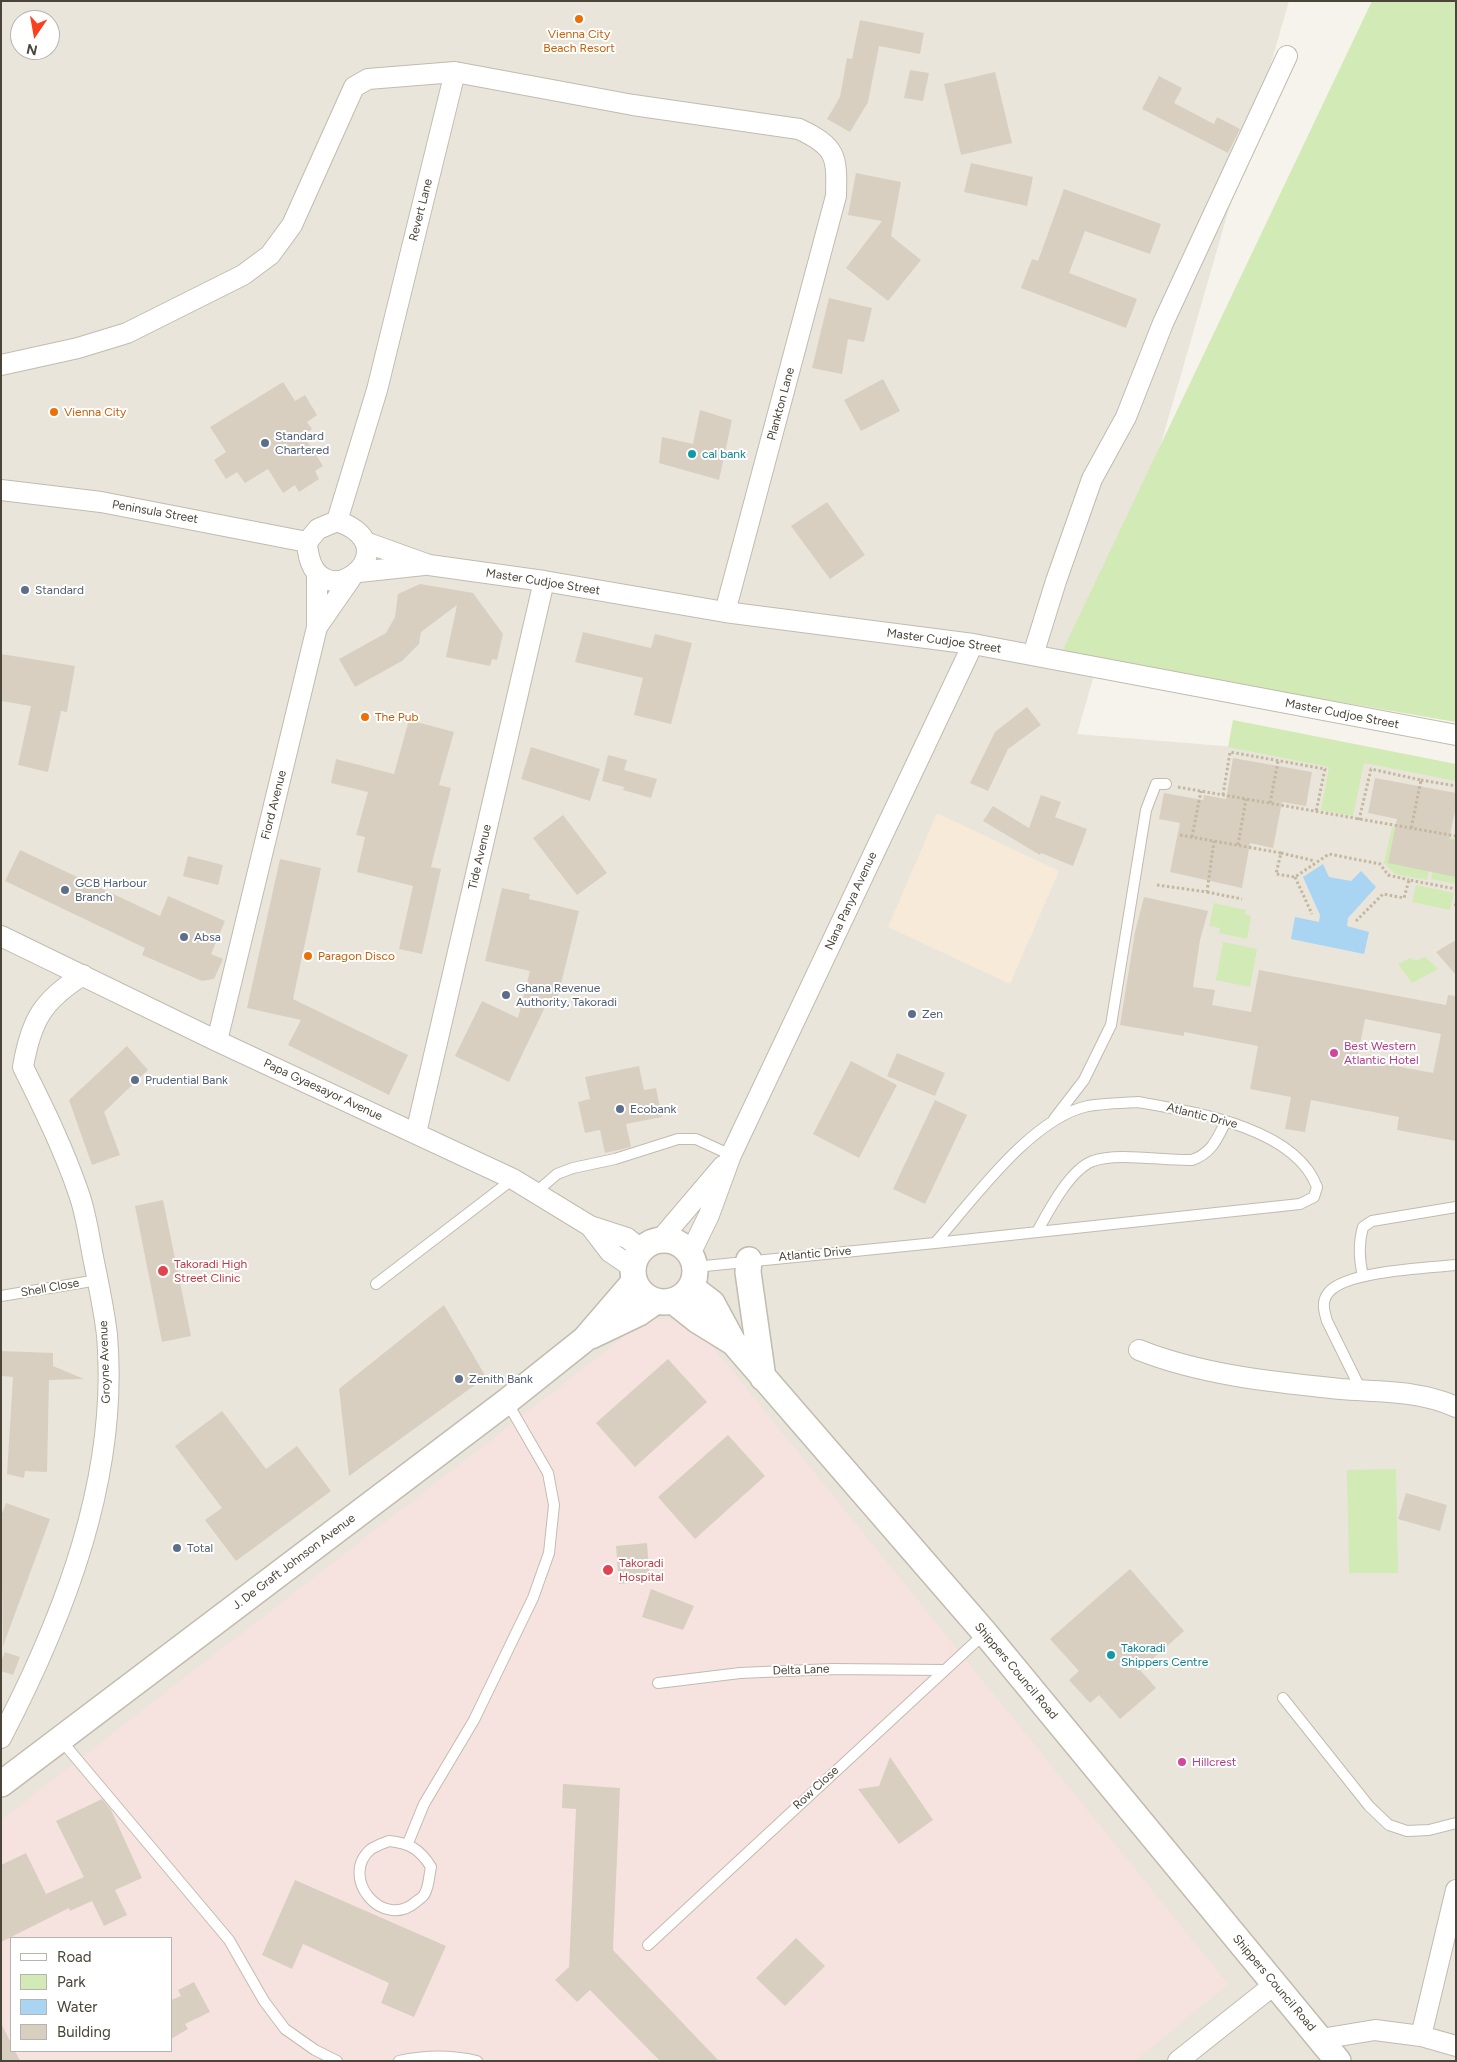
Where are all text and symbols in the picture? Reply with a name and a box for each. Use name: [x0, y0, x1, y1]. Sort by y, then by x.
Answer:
north arrow: [10, 10, 60, 60]
marker: Vienna City Beach Resort: [573, 13, 585, 25]
place label: Vienna City Beach Resort: [543, 27, 615, 55]
text: N: [25, 40, 39, 59]
street label: Revert Lane: [406, 177, 436, 243]
street label: Plankton Lane: [764, 366, 798, 442]
place label: Vienna City: [64, 405, 126, 419]
marker: Vienna City: [48, 406, 60, 418]
place label: Standard Chartered: [275, 429, 329, 457]
marker: Standard Chartered: [259, 437, 271, 449]
place label: cal bank: [702, 447, 746, 461]
marker: cal bank: [686, 448, 698, 460]
street label: Peninsula Street: [111, 497, 199, 527]
street label: Master Cudjoe Street: [485, 566, 601, 598]
place label: Standard: [35, 583, 84, 597]
marker: Standard: [19, 584, 31, 596]
street label: Master Cudjoe Street: [886, 626, 1002, 656]
street label: Master Cudjoe Street: [1284, 696, 1400, 732]
place label: The Pub: [375, 710, 418, 724]
marker: The Pub: [359, 711, 371, 723]
street label: Fiord Avenue: [258, 769, 290, 841]
street label: Tide Avenue: [466, 823, 494, 891]
street label: Nana Panya Avenue: [822, 850, 880, 952]
place label: GCB Harbour Branch: [75, 876, 147, 904]
marker: GCB Harbour Branch: [59, 884, 71, 896]
place label: Absa: [194, 930, 221, 944]
marker: Absa: [178, 931, 190, 943]
place label: Paragon Disco: [318, 949, 395, 963]
marker: Paragon Disco: [302, 950, 314, 962]
place label: Ghana Revenue Authority, Takoradi: [516, 981, 617, 1009]
marker: Ghana Revenue Authority, Takoradi: [500, 989, 512, 1001]
place label: Zen: [922, 1007, 943, 1021]
marker: Zen: [906, 1008, 918, 1020]
place label: Best Western Atlantic Hotel: [1344, 1039, 1419, 1067]
marker: Best Western Atlantic Hotel: [1328, 1047, 1340, 1059]
street label: Papa Gyaesayor Avenue: [261, 1056, 385, 1124]
place label: Prudential Bank: [145, 1073, 228, 1087]
marker: Prudential Bank: [129, 1074, 141, 1086]
street label: Atlantic Drive: [1165, 1100, 1239, 1132]
place label: Ecobank: [630, 1102, 676, 1116]
marker: Ecobank: [614, 1103, 626, 1115]
street label: Atlantic Drive: [778, 1244, 852, 1264]
place label: Takoradi High Street Clinic: [174, 1257, 247, 1285]
marker: Takoradi High Street Clinic: [156, 1264, 170, 1278]
street label: Shell Close: [20, 1276, 80, 1300]
street label: Groyne Avenue: [96, 1320, 114, 1404]
place label: Zenith Bank: [469, 1372, 533, 1386]
marker: Zenith Bank: [453, 1373, 465, 1385]
street label: J. De Graft Johnson Avenue: [230, 1511, 358, 1613]
place label: Total: [187, 1541, 213, 1555]
marker: Total: [171, 1542, 183, 1554]
place label: Takoradi Hospital: [619, 1556, 664, 1584]
marker: Takoradi Hospital: [601, 1563, 615, 1577]
street label: Shippers Council Road: [971, 1620, 1061, 1722]
place label: Takoradi Shippers Centre: [1121, 1641, 1208, 1669]
marker: Takoradi Shippers Centre: [1105, 1649, 1117, 1661]
street label: Delta Lane: [772, 1662, 830, 1678]
place label: Hillcrest: [1192, 1755, 1236, 1769]
marker: Hillcrest: [1176, 1756, 1188, 1768]
street label: Row Close: [790, 1763, 842, 1813]
street label: Shippers Council Road: [1229, 1932, 1319, 2034]
legend: [10, 1937, 172, 2052]
text: Road: [57, 1948, 92, 1966]
text: Park: [57, 1973, 86, 1991]
text: Water: [57, 1998, 97, 2016]
text: Building: [57, 2023, 111, 2041]

